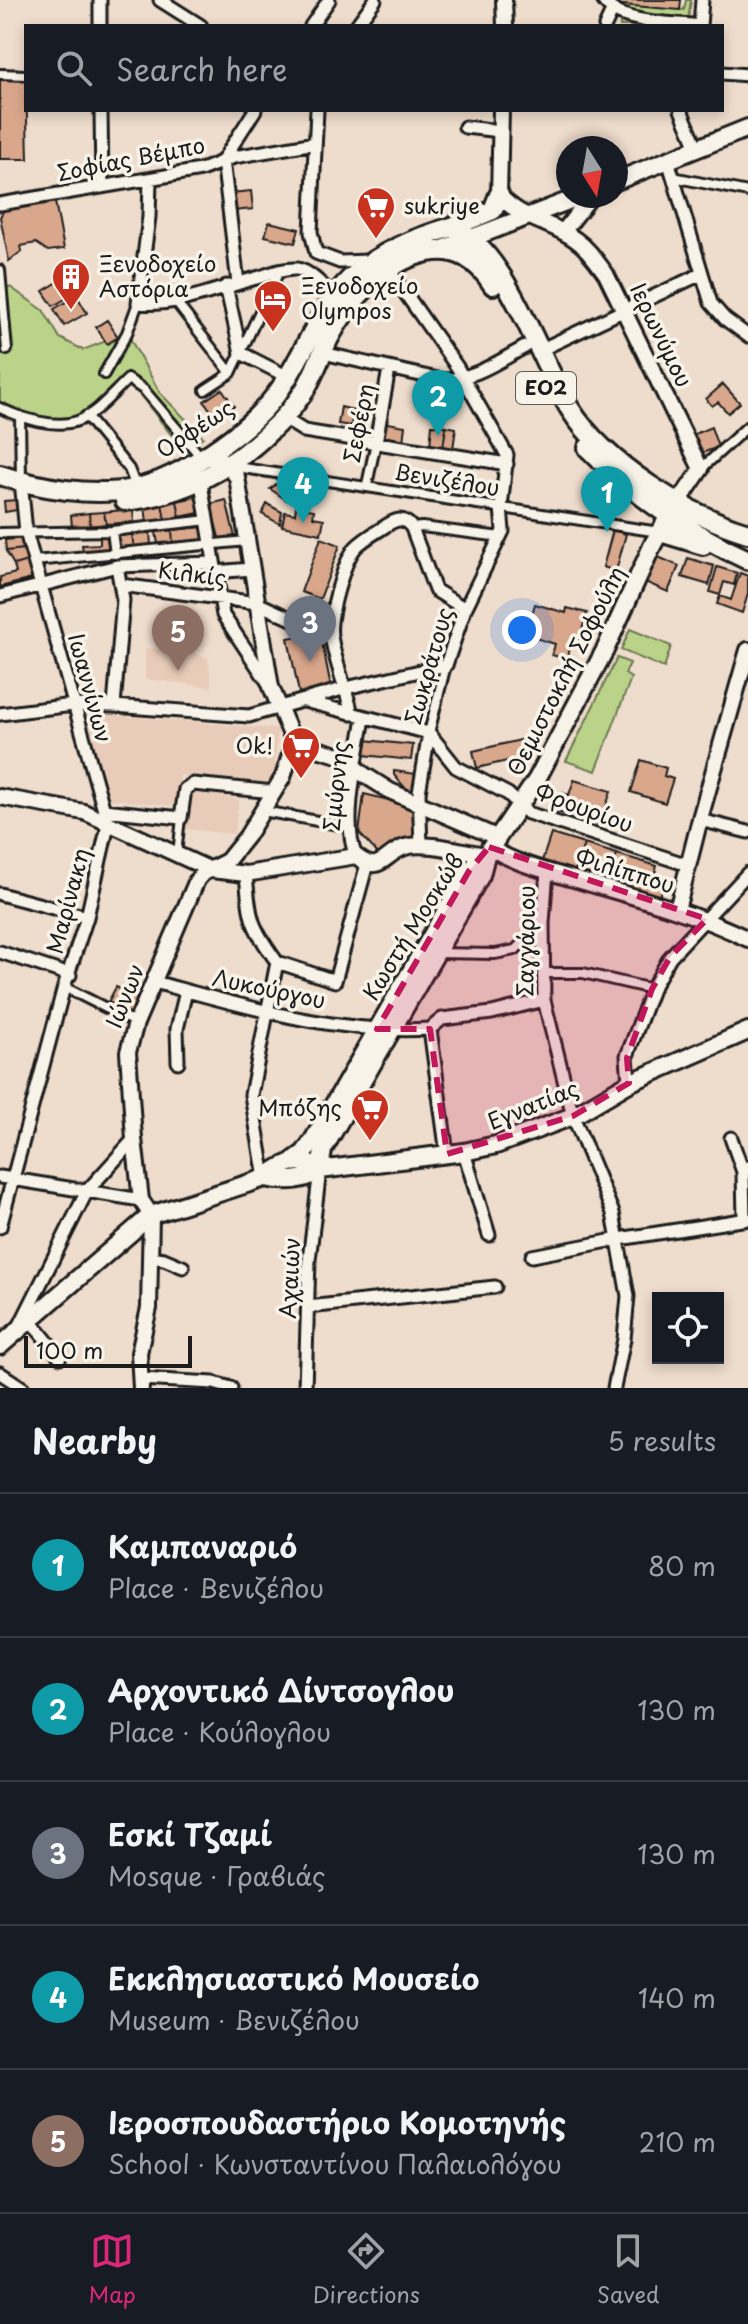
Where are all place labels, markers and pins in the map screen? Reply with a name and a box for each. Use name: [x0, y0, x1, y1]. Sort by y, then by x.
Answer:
supermarket icon: sukriye: [355, 185, 397, 240]
place label: sukriye: [404, 188, 480, 221]
place label: Ξενοδοχείο Αστόρια: [99, 246, 216, 304]
building icon: Ξενοδοχείο Αστόρια: [50, 256, 92, 311]
place label: Ξενοδοχείο Olympos: [301, 268, 418, 326]
hotel icon: Ξενοδοχείο Olympos: [252, 278, 294, 333]
pin: 2: [412, 370, 464, 436]
pin: 4: [277, 457, 329, 523]
pin: 1: [581, 466, 633, 532]
pin: 3: [284, 596, 336, 662]
pin: 5: [152, 605, 204, 671]
supermarket icon: Ok!: [280, 725, 322, 780]
place label: Ok!: [235, 728, 273, 761]
supermarket icon: Μπόζης: [349, 1087, 391, 1142]
place label: Μπόζης: [258, 1090, 342, 1123]

